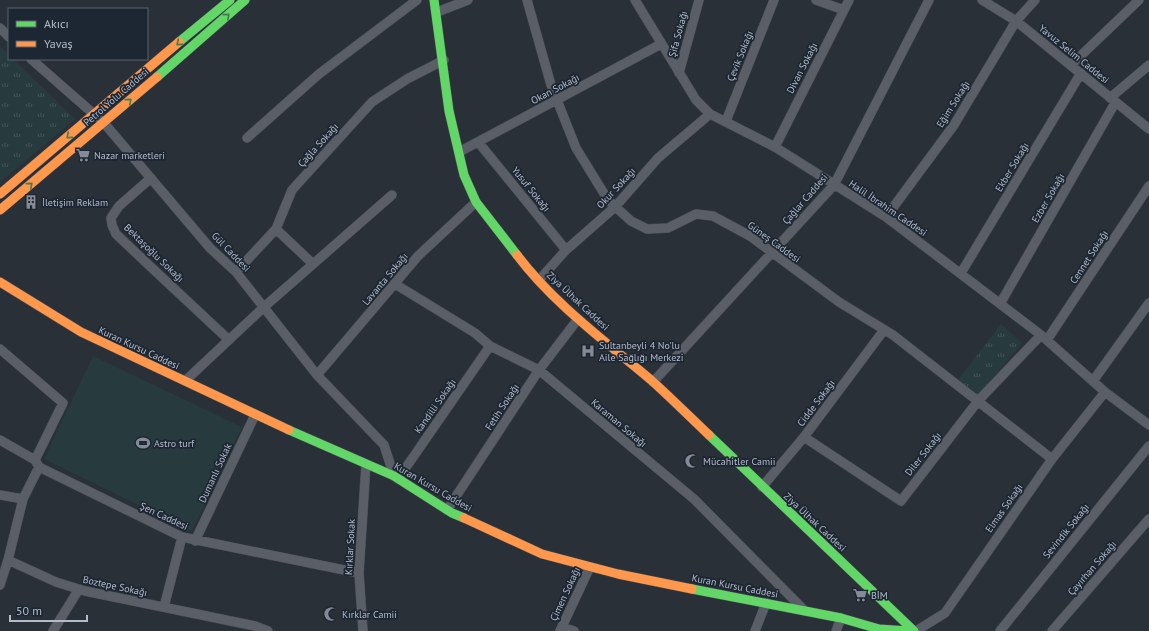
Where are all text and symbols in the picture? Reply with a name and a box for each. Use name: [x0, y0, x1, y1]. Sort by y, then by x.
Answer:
legend: [8, 8, 148, 60]
street label: Şifa Sokağı: [666, 9, 690, 59]
one-way arrow: [223, 13, 230, 20]
text: Akıcı: [44, 16, 69, 31]
street label: Yavuz Selim Caddesi: [1036, 22, 1112, 86]
street label: Çevik Sokağı: [724, 29, 756, 83]
text: Yavaş: [44, 36, 73, 51]
one-way arrow: [176, 38, 183, 45]
street label: Divan Sokağı: [784, 40, 820, 96]
street label: Petrol Yolu Caddesi: [81, 65, 151, 129]
street label: Okan Sokağı: [528, 71, 582, 107]
street label: Eğim Sokağı: [934, 78, 972, 130]
one-way arrow: [125, 98, 132, 105]
street label: Çağla Sokağı: [295, 120, 341, 170]
one-way arrow: [66, 131, 73, 138]
street label: Ekber Sokağı: [992, 140, 1032, 194]
supermarket icon: Nazar marketleri: [75, 147, 91, 163]
place label: Nazar marketleri: [94, 149, 165, 162]
street label: Yusuf Sokağı: [509, 164, 553, 214]
street label: Okur Sokağı: [594, 165, 638, 211]
street label: Çağlar Caddesi: [779, 171, 831, 227]
street label: Ezber Sokağı: [1029, 171, 1067, 225]
street label: Halil İbrahim Caddesi: [846, 177, 930, 239]
one-way arrow: [25, 182, 33, 189]
building icon: İletişim Reklam: [23, 194, 39, 210]
place label: İletişim Reklam: [42, 196, 108, 209]
street label: Güneş Caddesi: [745, 218, 803, 266]
street label: Bektaşoğlu Sokağı: [121, 221, 187, 285]
street label: Cennet Sokağı: [1067, 228, 1111, 286]
street label: Gül Caddesi: [209, 229, 253, 275]
street label: Lavanta Sokağı: [359, 250, 411, 308]
street label: Ziya Ülhak Caddesi: [544, 269, 612, 333]
street label: Kuran Kursu Caddesi: [96, 324, 182, 372]
place label: Sultanbeyli 4 No'lu Aile Sağlığı Merkezi: [599, 339, 683, 364]
hospital icon: Sultanbeyli 4 No'lu Aile Sağlığı Merkezi: [580, 343, 596, 359]
street label: Kandilli Sokağı: [411, 376, 459, 436]
street label: Cidde Sokağı: [794, 377, 838, 429]
street label: Fetih Sokağı: [482, 381, 522, 433]
street label: Karaman Sokağı: [588, 396, 650, 450]
street label: Diler Sokağı: [902, 430, 944, 478]
sports icon: Astro turf: [135, 435, 151, 451]
place label: Astro turf: [154, 437, 195, 450]
street label: Dumanlı Sokak: [196, 441, 234, 505]
mosque icon: Mücahitler Camii: [684, 453, 700, 469]
place label: Mücahitler Camii: [703, 455, 775, 468]
street label: Kuran Kursu Caddesi: [392, 459, 474, 515]
street label: Elmas Sokağı: [982, 481, 1026, 535]
street label: Ziya Ülhak Caddesi: [781, 490, 849, 554]
street label: Şen Caddesi: [138, 499, 190, 533]
street label: Sevindik Sokağı: [1040, 501, 1092, 561]
street label: Kırklar Sokak: [342, 518, 358, 575]
street label: Çayırhan Sokağı: [1065, 538, 1119, 598]
street label: Çimen Sokağı: [547, 565, 583, 623]
street label: Kuran Kursu Caddesi: [691, 571, 779, 601]
street label: Boztepe Sokağı: [82, 573, 148, 599]
supermarket icon: BİM: [852, 587, 868, 603]
place label: BİM: [871, 589, 888, 602]
scale bar: [10, 597, 87, 623]
text: 50 m: [16, 603, 42, 618]
mosque icon: Kırklar Camii: [323, 606, 339, 622]
place label: Kırklar Camii: [342, 608, 397, 621]

